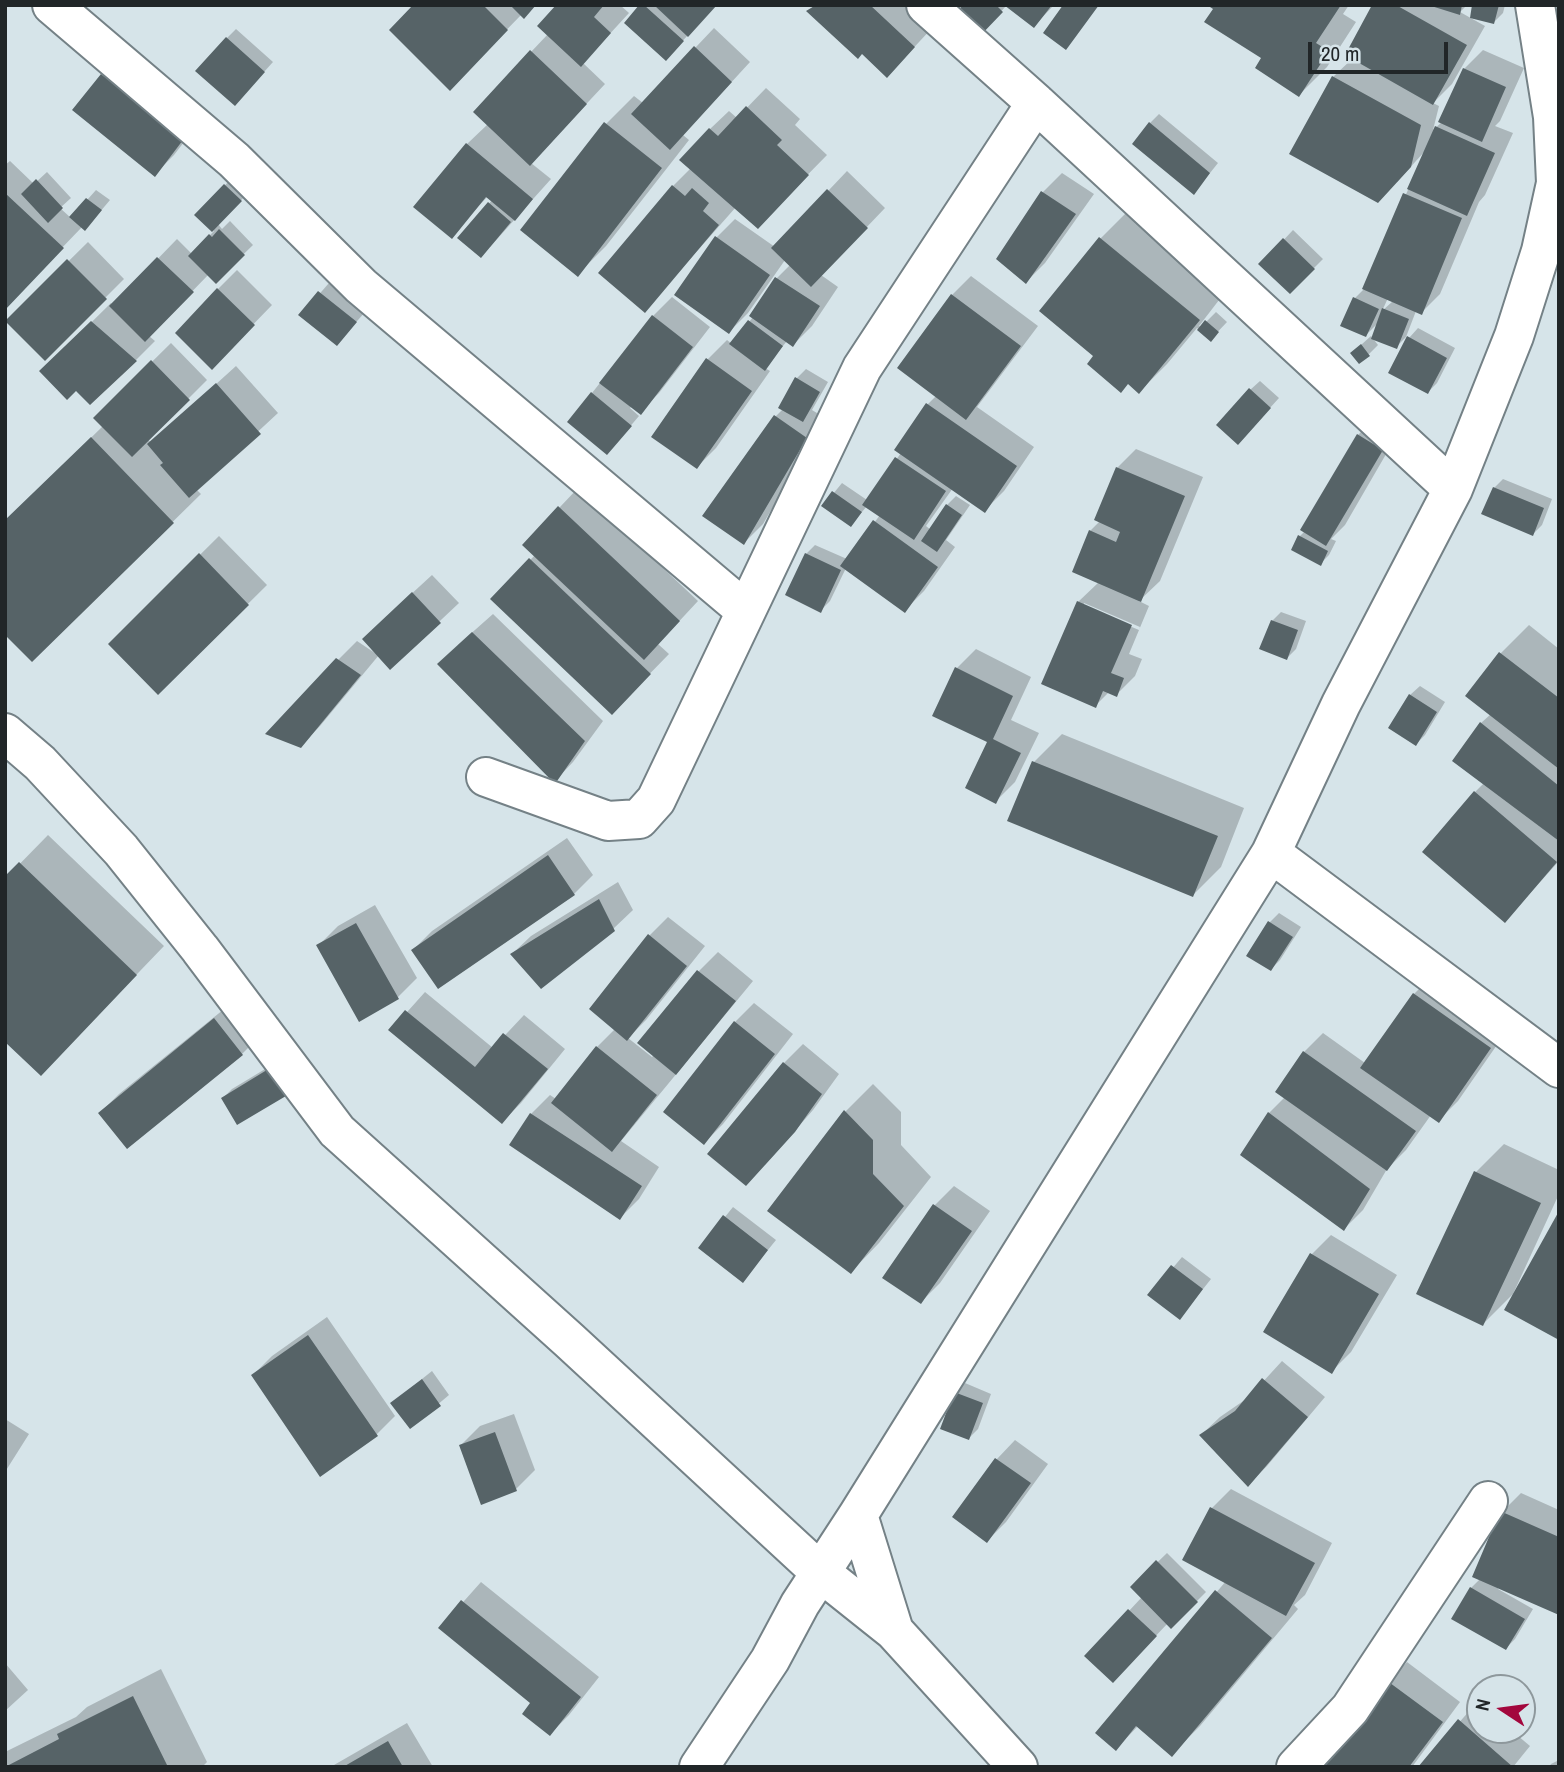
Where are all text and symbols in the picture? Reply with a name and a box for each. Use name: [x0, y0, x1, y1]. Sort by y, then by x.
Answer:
scale bar: [1312, 28, 1452, 72]
text: 20 m: [1321, 39, 1359, 68]
north arrow: [1466, 1674, 1536, 1744]
text: N: [1469, 1696, 1496, 1713]

